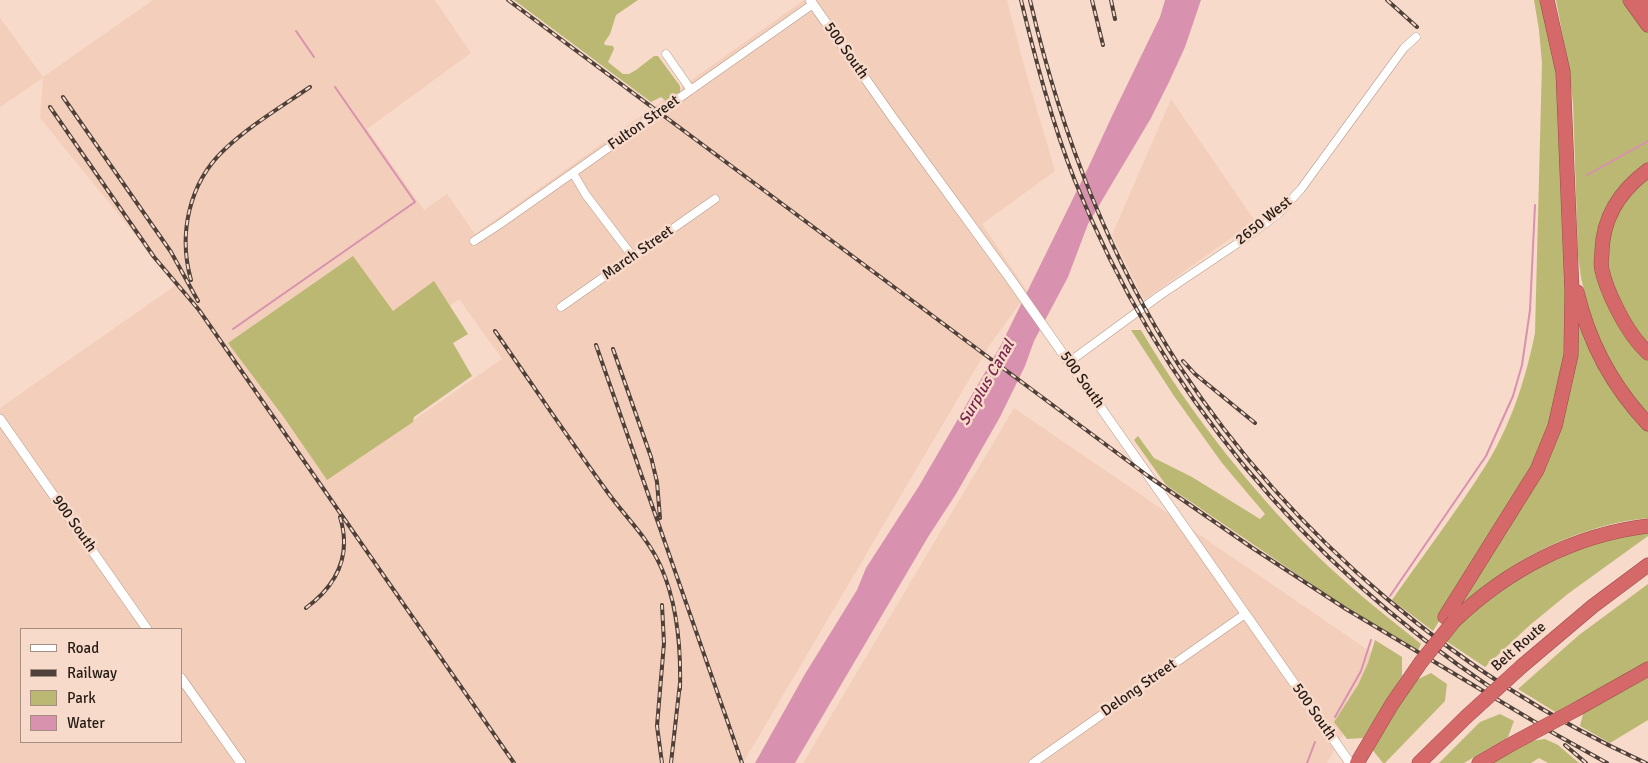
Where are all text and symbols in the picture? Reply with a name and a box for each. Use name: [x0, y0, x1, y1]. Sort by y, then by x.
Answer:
street label: 500 South: [820, 19, 872, 83]
street label: Fulton Street: [605, 92, 683, 154]
street label: 2650 West: [1232, 193, 1296, 249]
street label: March Street: [599, 222, 677, 284]
water label: Surplus Canal: [955, 337, 1019, 429]
street label: 500 South: [1056, 348, 1108, 412]
street label: 900 South: [48, 492, 100, 556]
street label: Belt Route: [1488, 618, 1550, 676]
legend: [20, 628, 182, 743]
text: Road: [67, 639, 99, 657]
street label: Delong Street: [1098, 655, 1180, 721]
text: Railway: [67, 664, 117, 682]
street label: 500 South: [1288, 680, 1340, 744]
text: Park: [67, 689, 96, 707]
text: Water: [67, 714, 105, 732]

